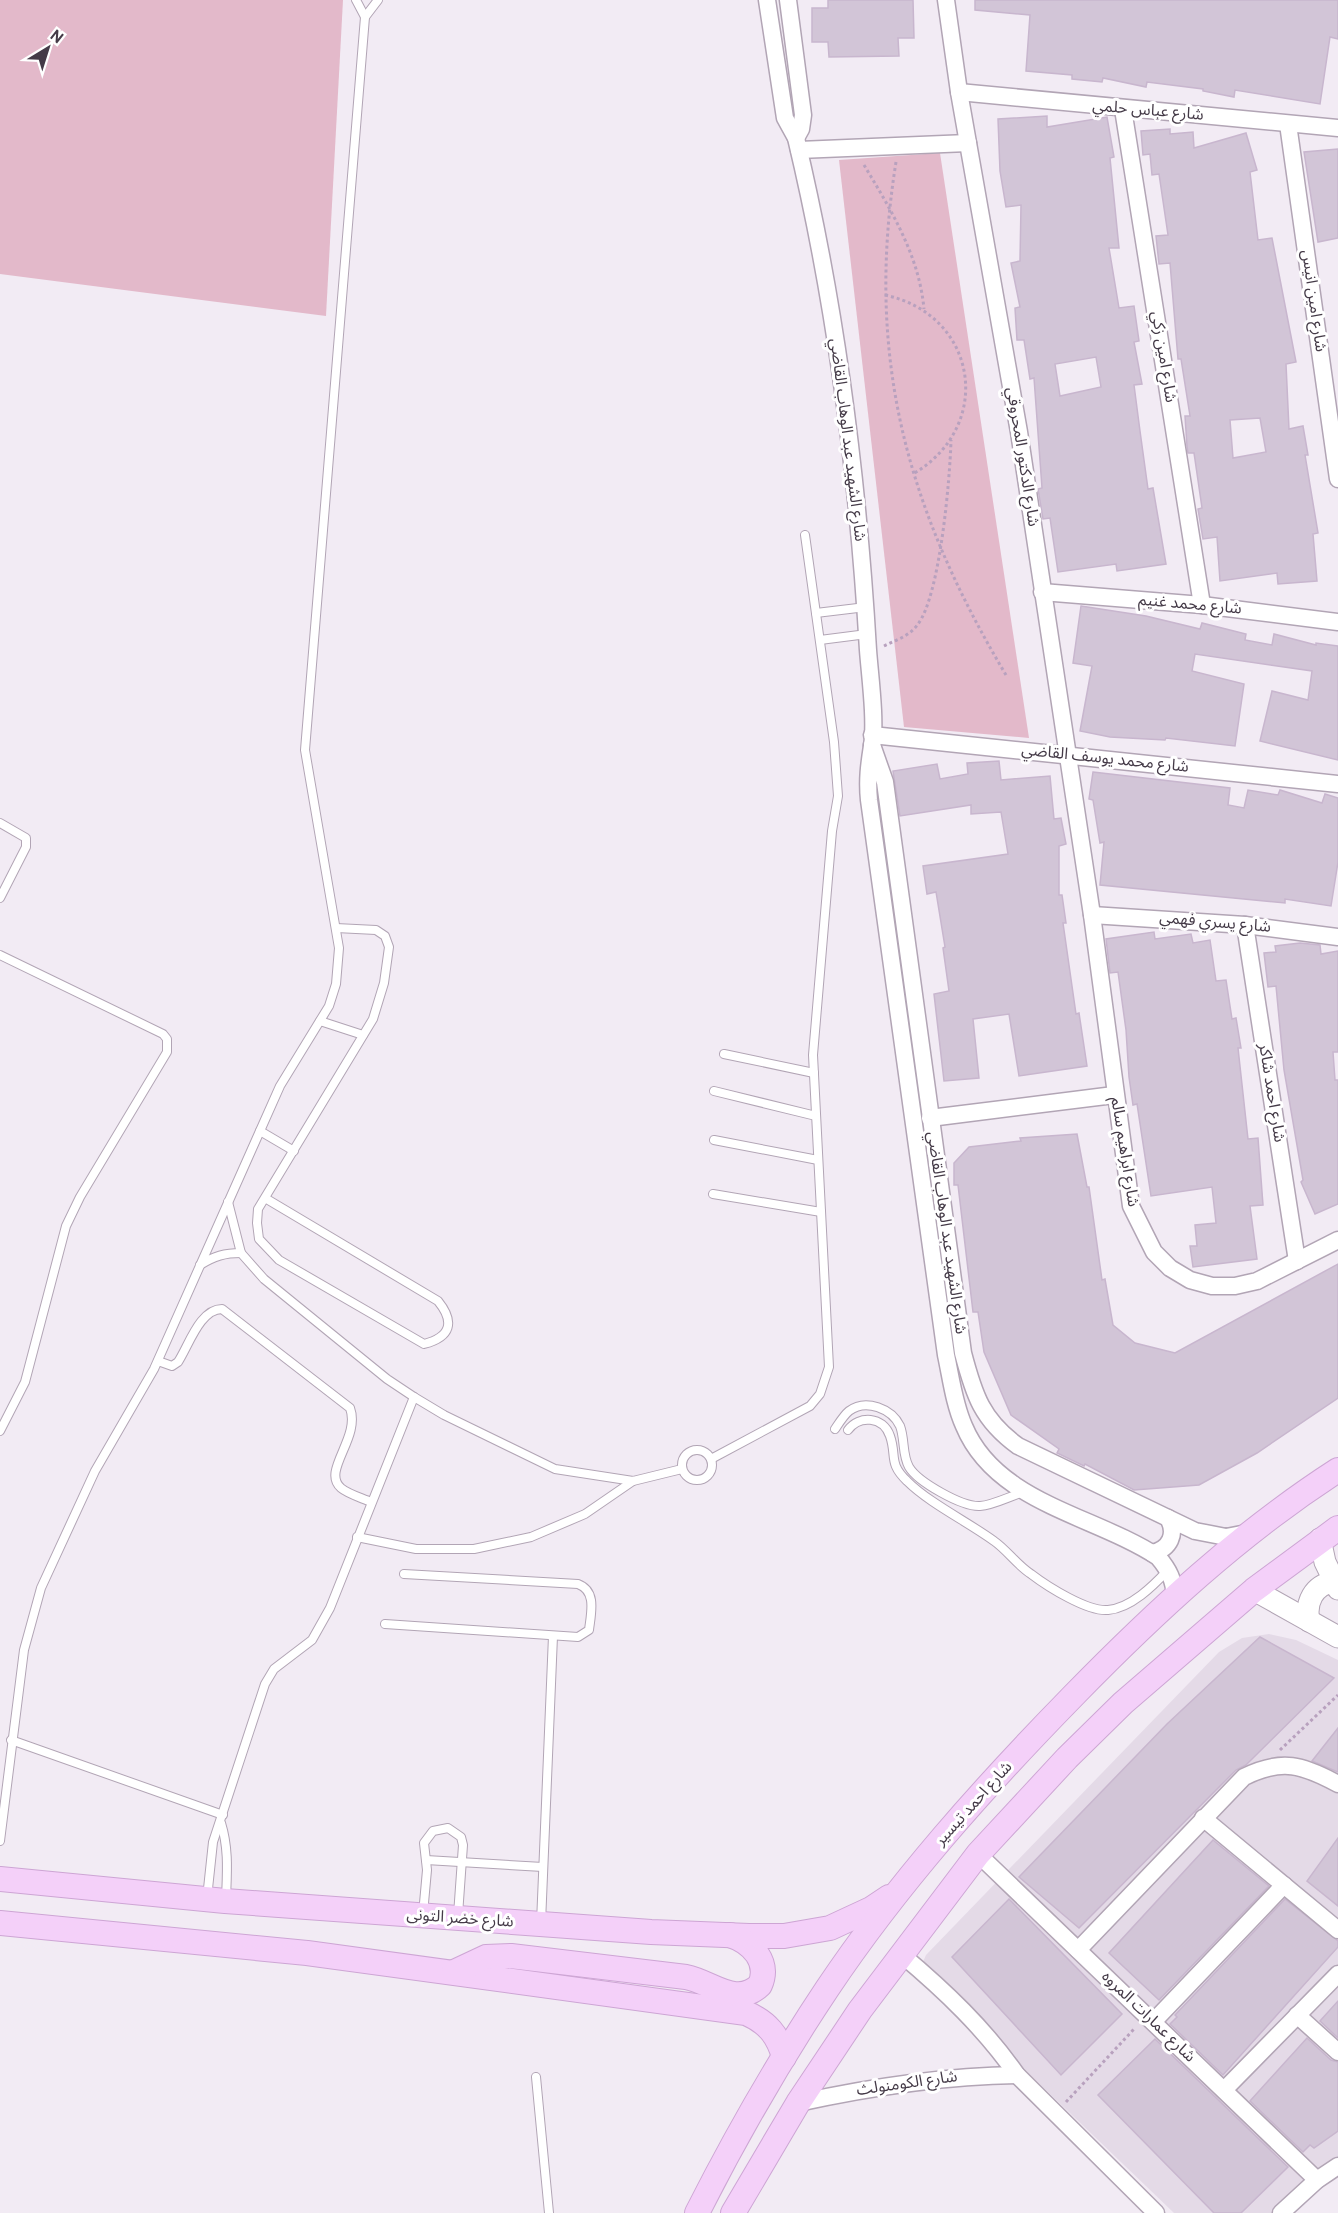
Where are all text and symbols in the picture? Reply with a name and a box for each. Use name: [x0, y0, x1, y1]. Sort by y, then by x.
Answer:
north arrow: [18, 18, 78, 78]
text: N: [45, 26, 67, 49]
street label: شارع عباس حلمي: [1092, 96, 1204, 127]
street label: شارع امين انيس: [1295, 249, 1330, 354]
street label: شارع امين زكي: [1145, 310, 1180, 404]
street label: شارع الشهيد عبد الوهاب القاضي: [824, 337, 869, 543]
street label: شارع الدكتور المحروقي: [1000, 386, 1043, 528]
street label: شارع محمد غنيم: [1137, 591, 1242, 620]
street label: شارع محمد يوسف القاضي: [1020, 740, 1190, 779]
street label: شارع يسري فهمي: [1158, 908, 1272, 939]
street label: شارع احمد شاكر: [1252, 1041, 1289, 1144]
street label: شارع ابراهيم سالم: [1104, 1096, 1143, 1209]
street label: شارع الشهيد عبد الوهاب القاضي: [921, 1130, 970, 1336]
street label: شارع احمد تيسير: [930, 1758, 1018, 1852]
street label: شارع خضر التونى: [406, 1905, 514, 1934]
street label: شارع عمارات المروه: [1096, 1967, 1199, 2068]
street label: شارع الكومنولث: [855, 2067, 959, 2102]

